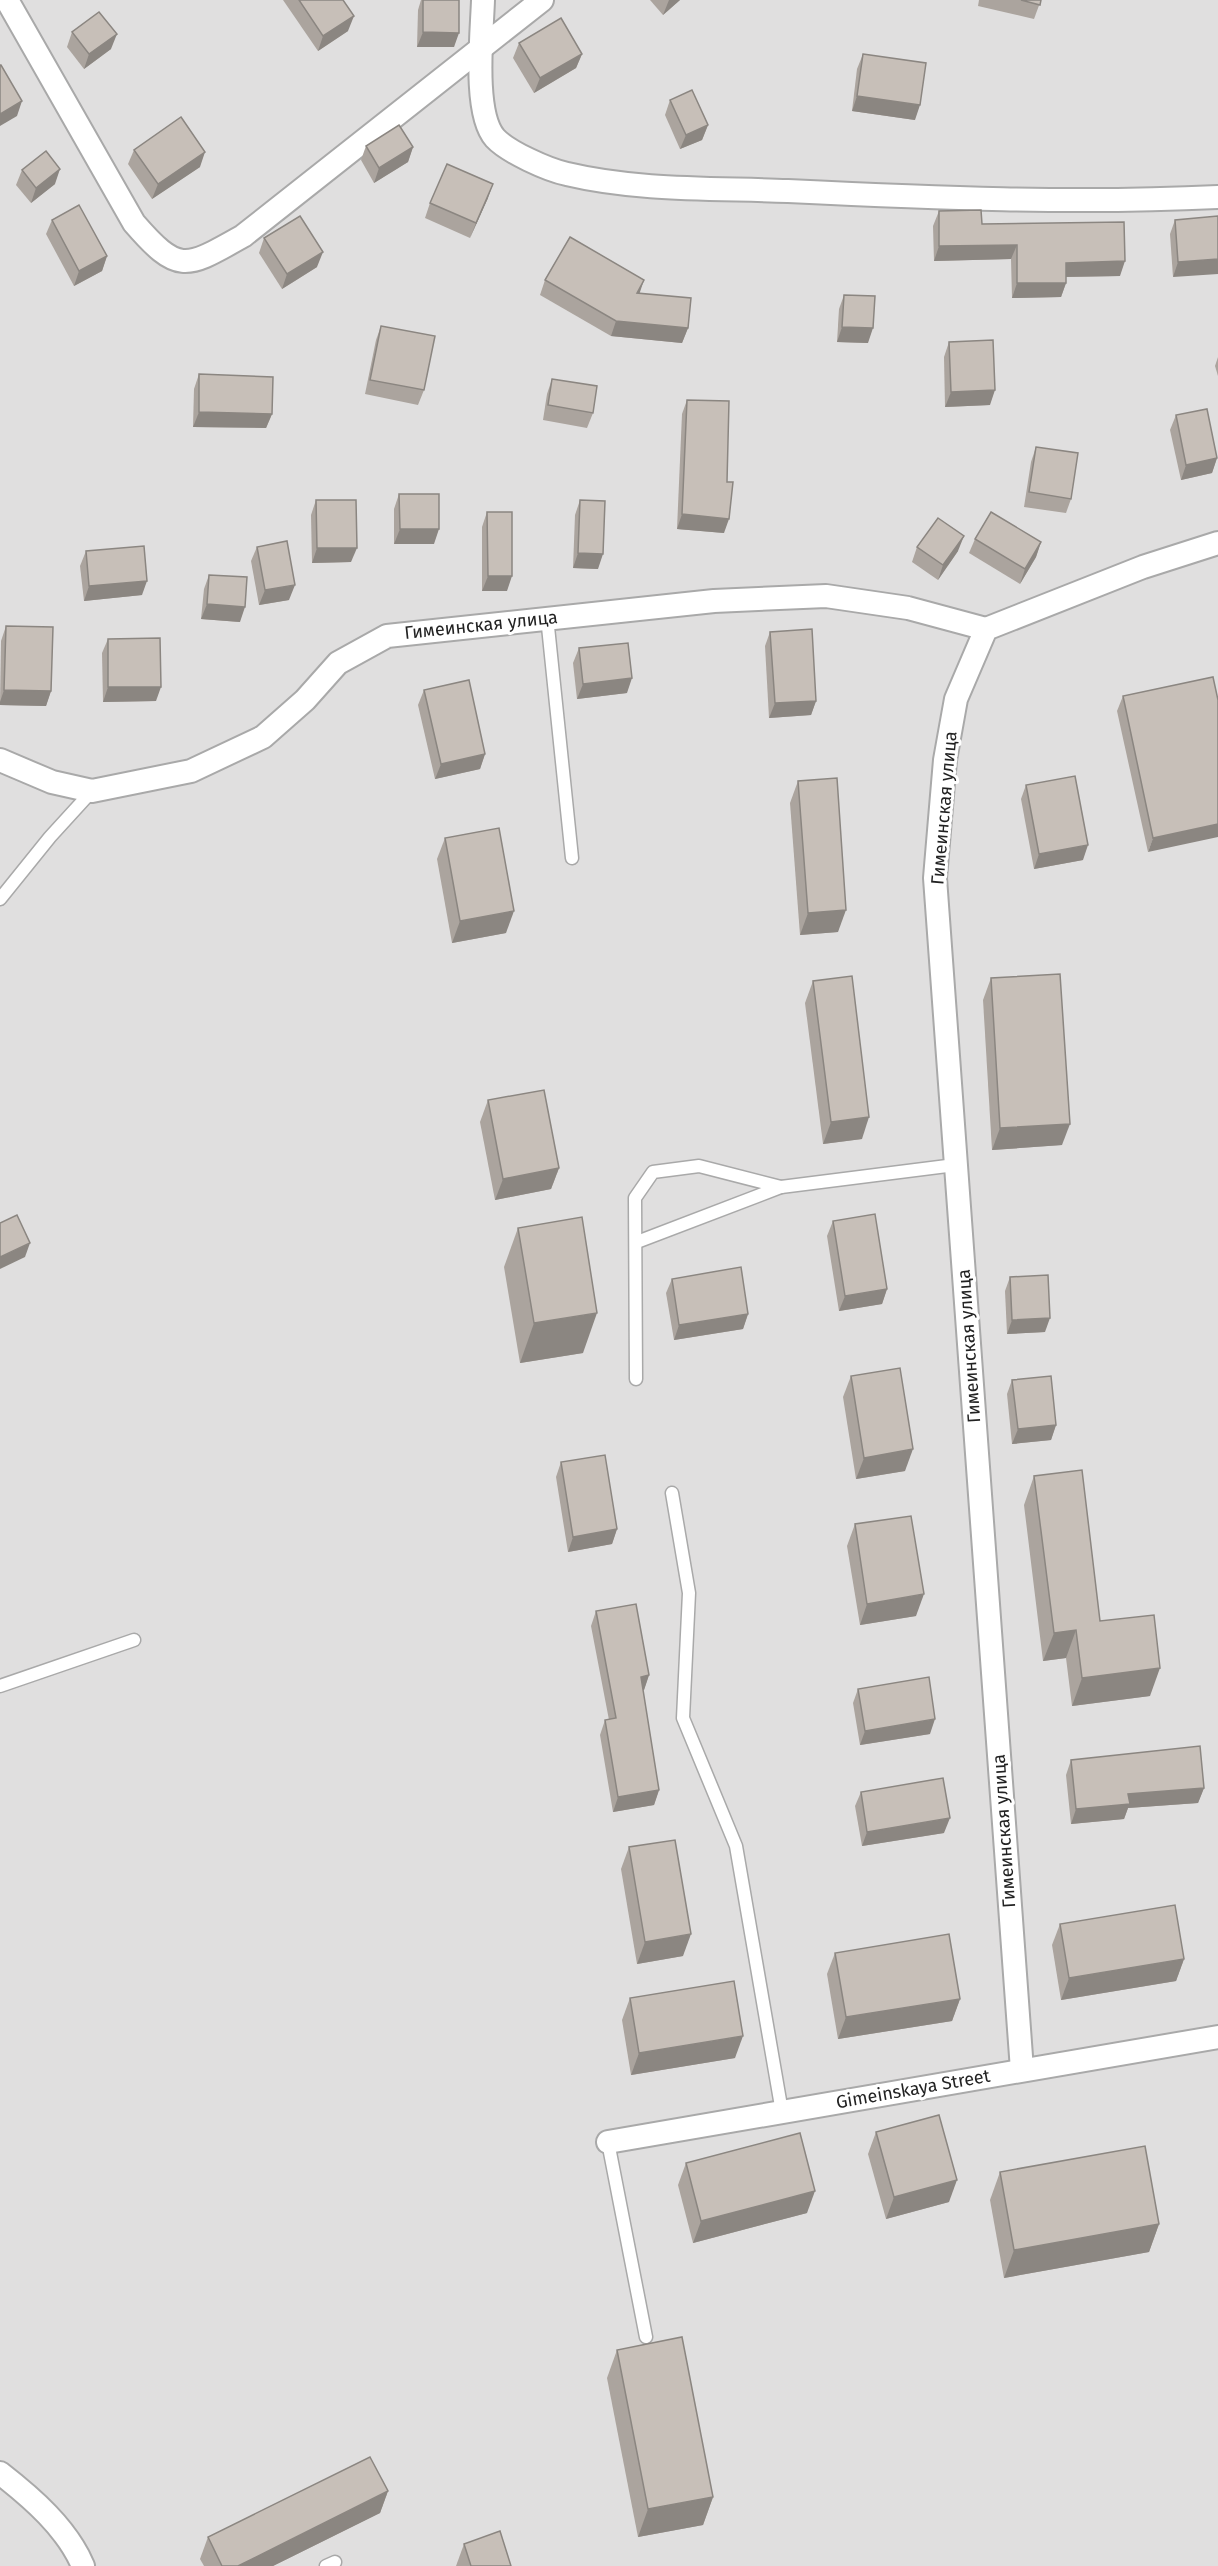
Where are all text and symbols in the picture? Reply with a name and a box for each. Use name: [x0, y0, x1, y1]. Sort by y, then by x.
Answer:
street label: Гимеинская улица: [403, 606, 559, 644]
street label: Гимеинская улица: [926, 730, 962, 886]
street label: Гимеинская улица: [953, 1268, 985, 1424]
street label: Гимеинская улица: [988, 1753, 1020, 1909]
street label: Gimeinskaya Street: [834, 2065, 992, 2113]

